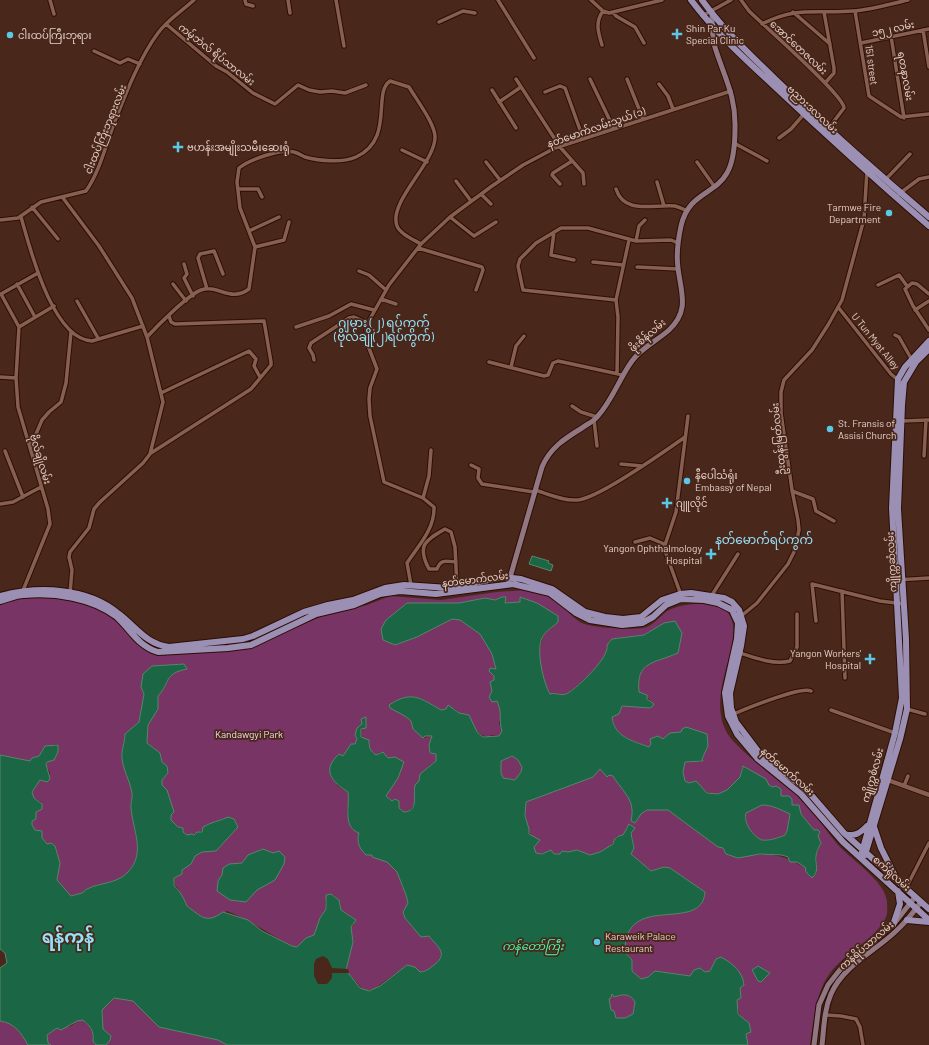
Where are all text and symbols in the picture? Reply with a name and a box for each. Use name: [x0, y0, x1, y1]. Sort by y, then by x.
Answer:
street label: အောင်တေဇလမ်း: [768, 17, 831, 77]
street label: ၁၅၂ လမ်း: [870, 17, 916, 41]
street label: ကမ့်ဘဲလ် ရိပ်သာလမ်း: [175, 20, 258, 90]
place label: Shin Par Ku Special Clinic: [686, 22, 744, 46]
place label: ငါးထပ်ကြီးဘုရား: [18, 28, 92, 44]
marker: Shin Par Ku Special Clinic: [671, 28, 683, 40]
marker: ငါးထပ်ကြီးဘုရား: [5, 30, 15, 40]
street label: 151 street: [863, 44, 881, 86]
street label: ရတနာလမ်း: [893, 50, 917, 102]
street label: ငါးထပ်ကြီးဘုရားလမ်း: [81, 82, 131, 177]
street label: ဗညားဒလလမ်း: [783, 82, 842, 138]
street label: နတ်မောက်လမ်းသွယ် (၁): [545, 103, 648, 152]
place label: ဗဟန်းအမျိုးသမီးဆေးရုံ: [187, 140, 289, 156]
marker: ဗဟန်းအမျိုးသမီးဆေးရုံ: [172, 141, 184, 153]
place label: Tarmwe Fire Department: [827, 201, 881, 225]
marker: Tarmwe Fire Department: [884, 208, 894, 218]
street label: U Tun Myat Alley: [850, 310, 903, 372]
district label: ဂျမား (၂) ရပ်ကွက် (ဗိုလ်ချို(၂)ရပ်ကွက်): [333, 314, 435, 347]
street label: ဖိုးစိန်လမ်း: [626, 315, 670, 356]
street label: ဦးထွန်းမြတ်လမ်း: [767, 402, 791, 476]
place label: St. Fransis of Assisi Church: [838, 417, 896, 441]
marker: St. Fransis of Assisi Church: [825, 424, 835, 434]
street label: ဗိုလ်ချိုလမ်း: [25, 432, 55, 486]
place label: နီပေါသံရုံး Embassy of Nepal: [695, 468, 772, 493]
marker: နီပေါသံရုံး Embassy of Nepal: [682, 476, 692, 486]
place label: ဂျူလိုင်: [676, 496, 708, 512]
marker: ဂျူလိုင်: [661, 497, 673, 509]
district label: နတ်မောက်ရပ်ကွက်: [715, 531, 813, 550]
street label: ကျိုက္ကဆံလမ်း: [882, 531, 902, 593]
place label: Yangon Ophthalmology Hospital: [603, 542, 702, 566]
marker: Yangon Ophthalmology Hospital: [705, 548, 717, 560]
street label: နတ်မောက်လမ်း: [441, 568, 509, 592]
place label: Yangon Workers' Hospital: [790, 647, 862, 671]
marker: Yangon Workers' Hospital: [864, 653, 876, 665]
park label: Kandawgyi Park: [215, 728, 283, 740]
street label: နတ်မောက်လမ်း: [757, 744, 818, 800]
street label: ကျိုက္ကစံလမ်း: [858, 746, 888, 804]
street label: စက်ရုံလမ်း: [869, 852, 914, 895]
street label: ကန်ရိပ်သာလမ်း: [836, 917, 898, 974]
district label: ရန်ကုန်: [42, 925, 94, 951]
place label: Karaweik Palace Restaurant: [605, 930, 676, 954]
marker: Karaweik Palace Restaurant: [592, 937, 602, 947]
water label: ကန်တော်ကြီး: [502, 938, 565, 956]

